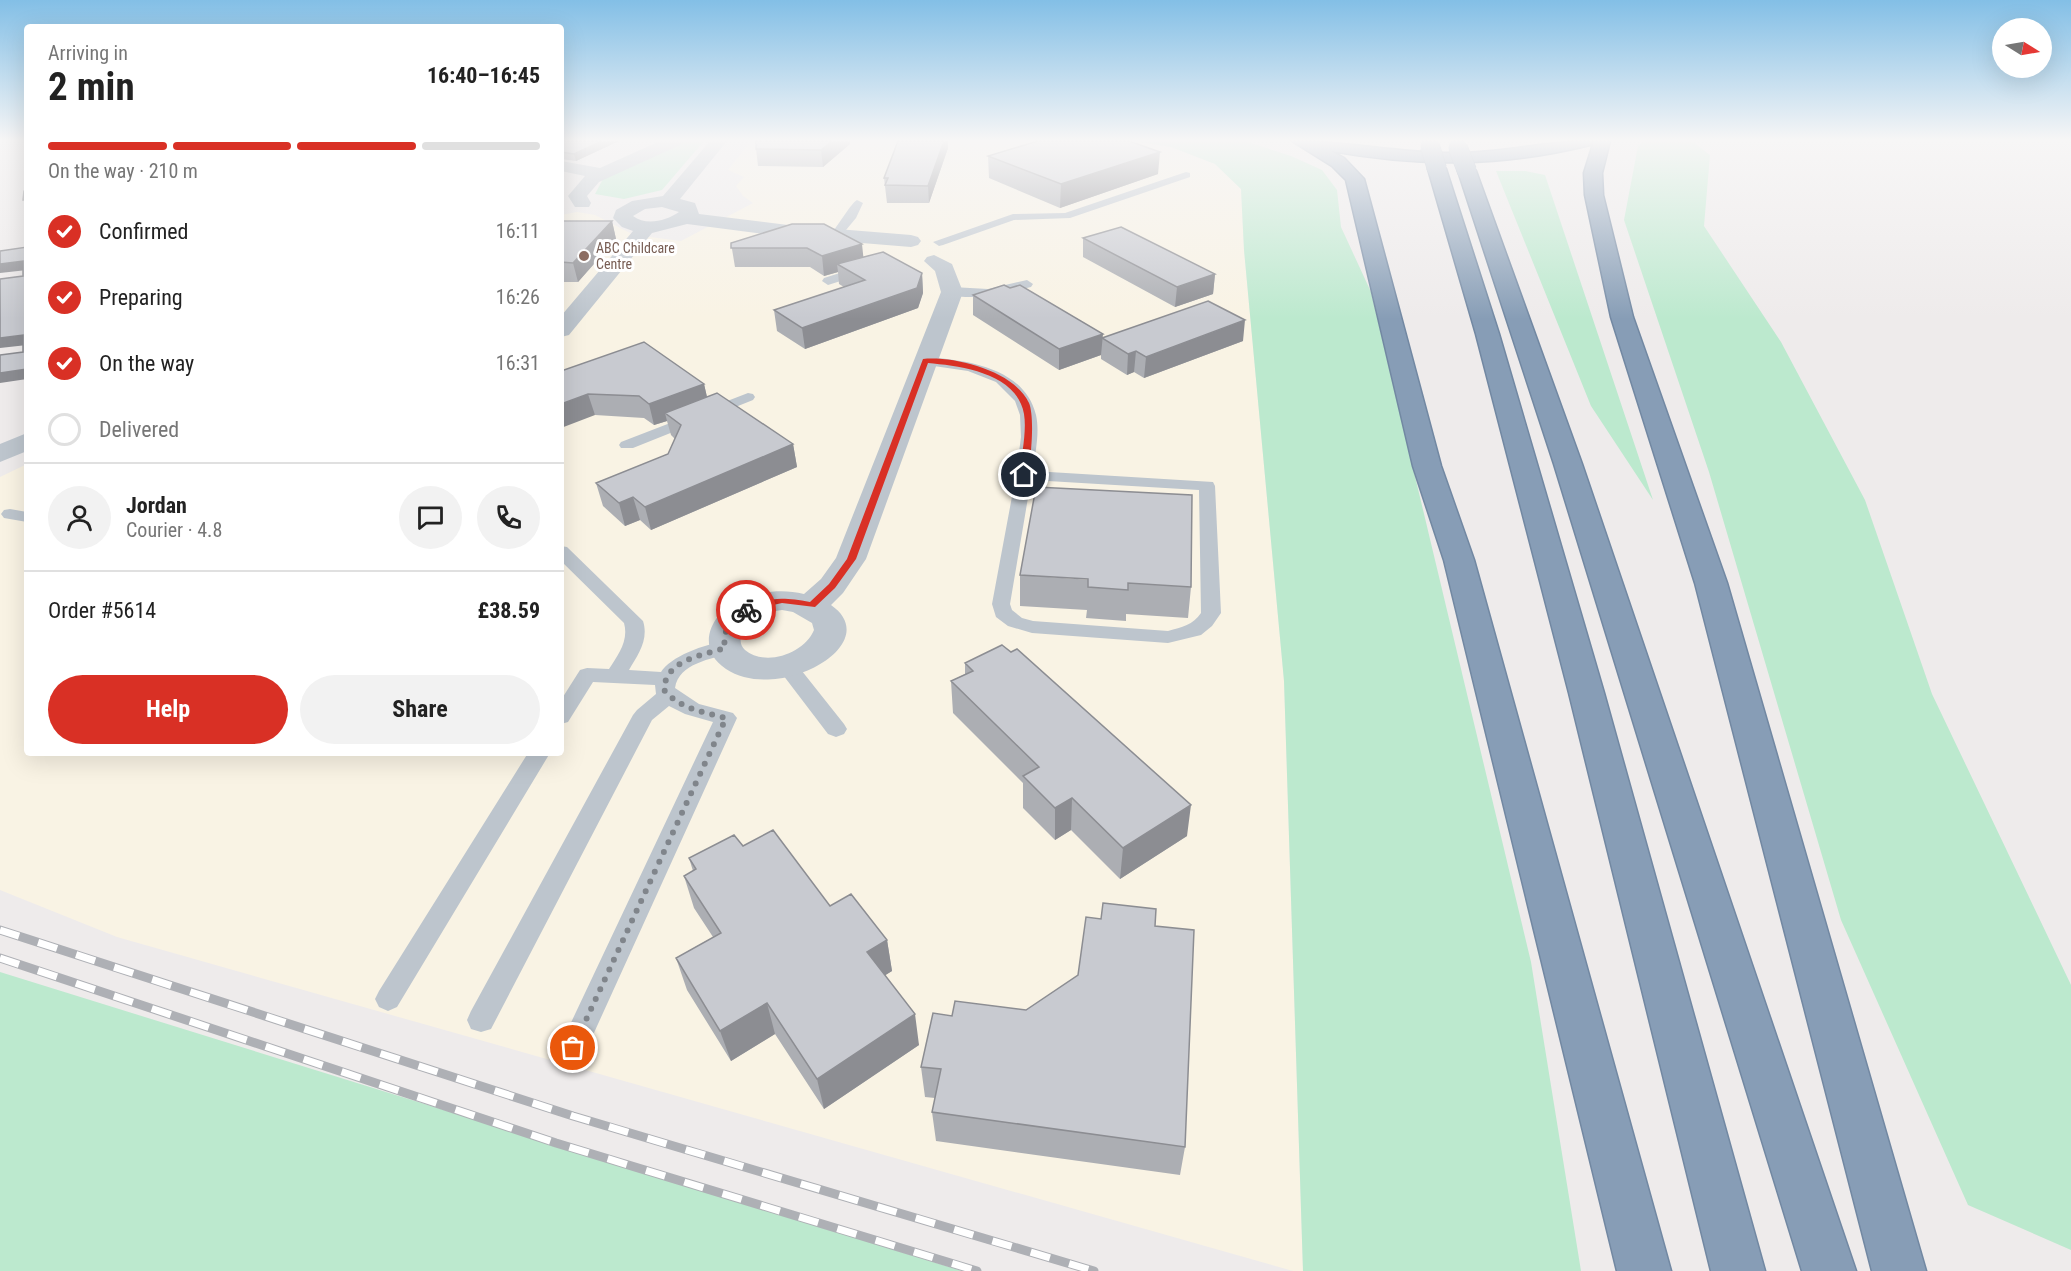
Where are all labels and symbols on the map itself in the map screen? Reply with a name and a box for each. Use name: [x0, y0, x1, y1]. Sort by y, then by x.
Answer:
north arrow: [1992, 18, 2052, 78]
place label: ABC Childcare Centre: [596, 240, 675, 272]
marker: ABC Childcare Centre: [577, 249, 591, 263]
pin: [998, 449, 1049, 500]
courier: [716, 580, 776, 640]
pin: [547, 1022, 598, 1073]

